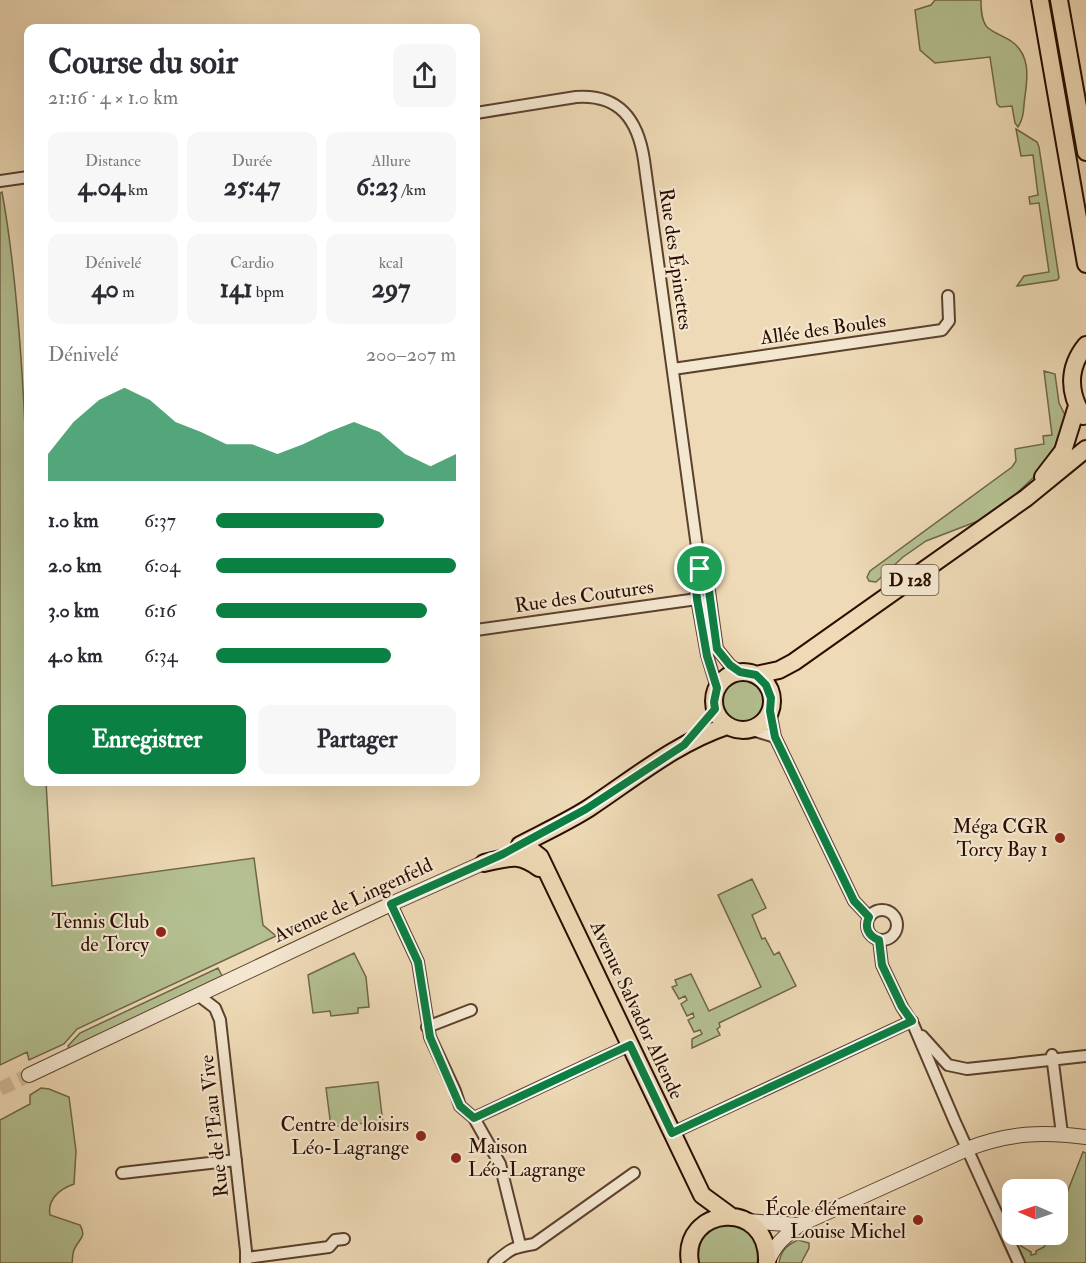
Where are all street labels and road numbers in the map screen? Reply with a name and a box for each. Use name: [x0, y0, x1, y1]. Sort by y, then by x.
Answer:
street label: Rue des Épinettes: [653, 186, 699, 332]
street label: Allée des Boules: [758, 308, 887, 350]
road number: D 128: [882, 565, 938, 595]
street label: Rue des Coutures: [513, 574, 655, 618]
street label: Avenue de Lingenfeld: [269, 852, 437, 948]
street label: Avenue Salvador Allende: [584, 916, 689, 1103]
street label: Rue de l'Eau Vive: [194, 1054, 234, 1198]

